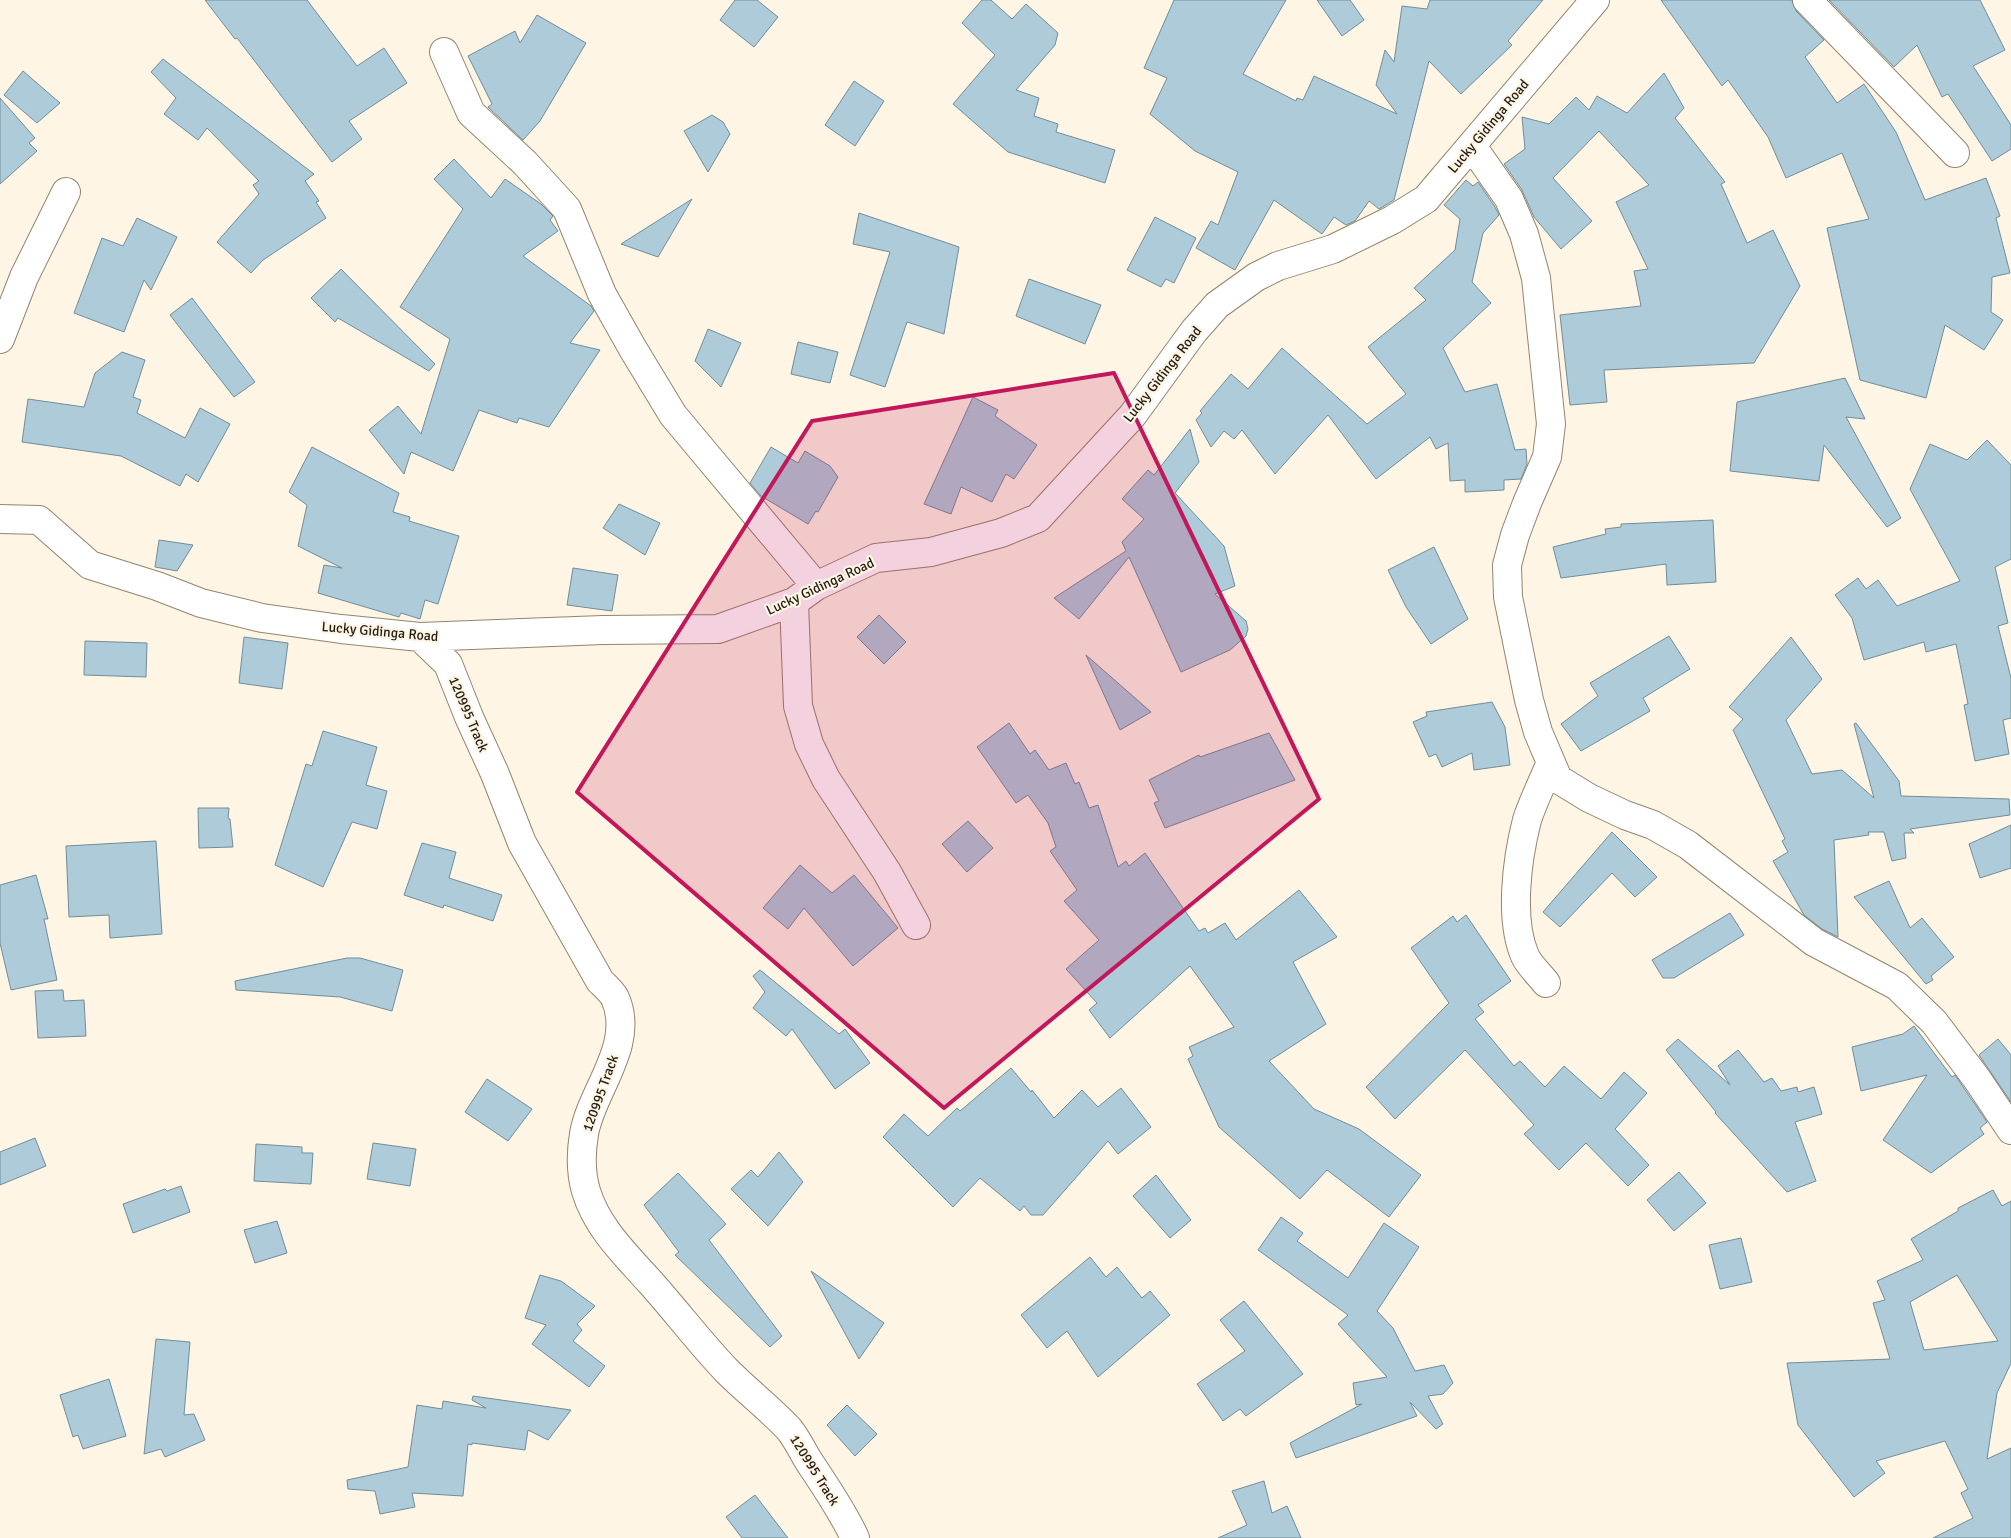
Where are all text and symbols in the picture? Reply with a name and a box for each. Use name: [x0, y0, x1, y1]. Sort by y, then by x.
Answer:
street label: Lucky Gidinga Road: [1444, 76, 1532, 177]
street label: Lucky Gidinga Road: [1120, 323, 1205, 426]
street label: Lucky Gidinga Road: [764, 554, 877, 619]
street label: Lucky Gidinga Road: [321, 618, 439, 645]
street label: 120995 Track: [445, 674, 492, 755]
street label: 120995 Track: [579, 1052, 622, 1134]
street label: 120995 Track: [786, 1432, 843, 1509]

